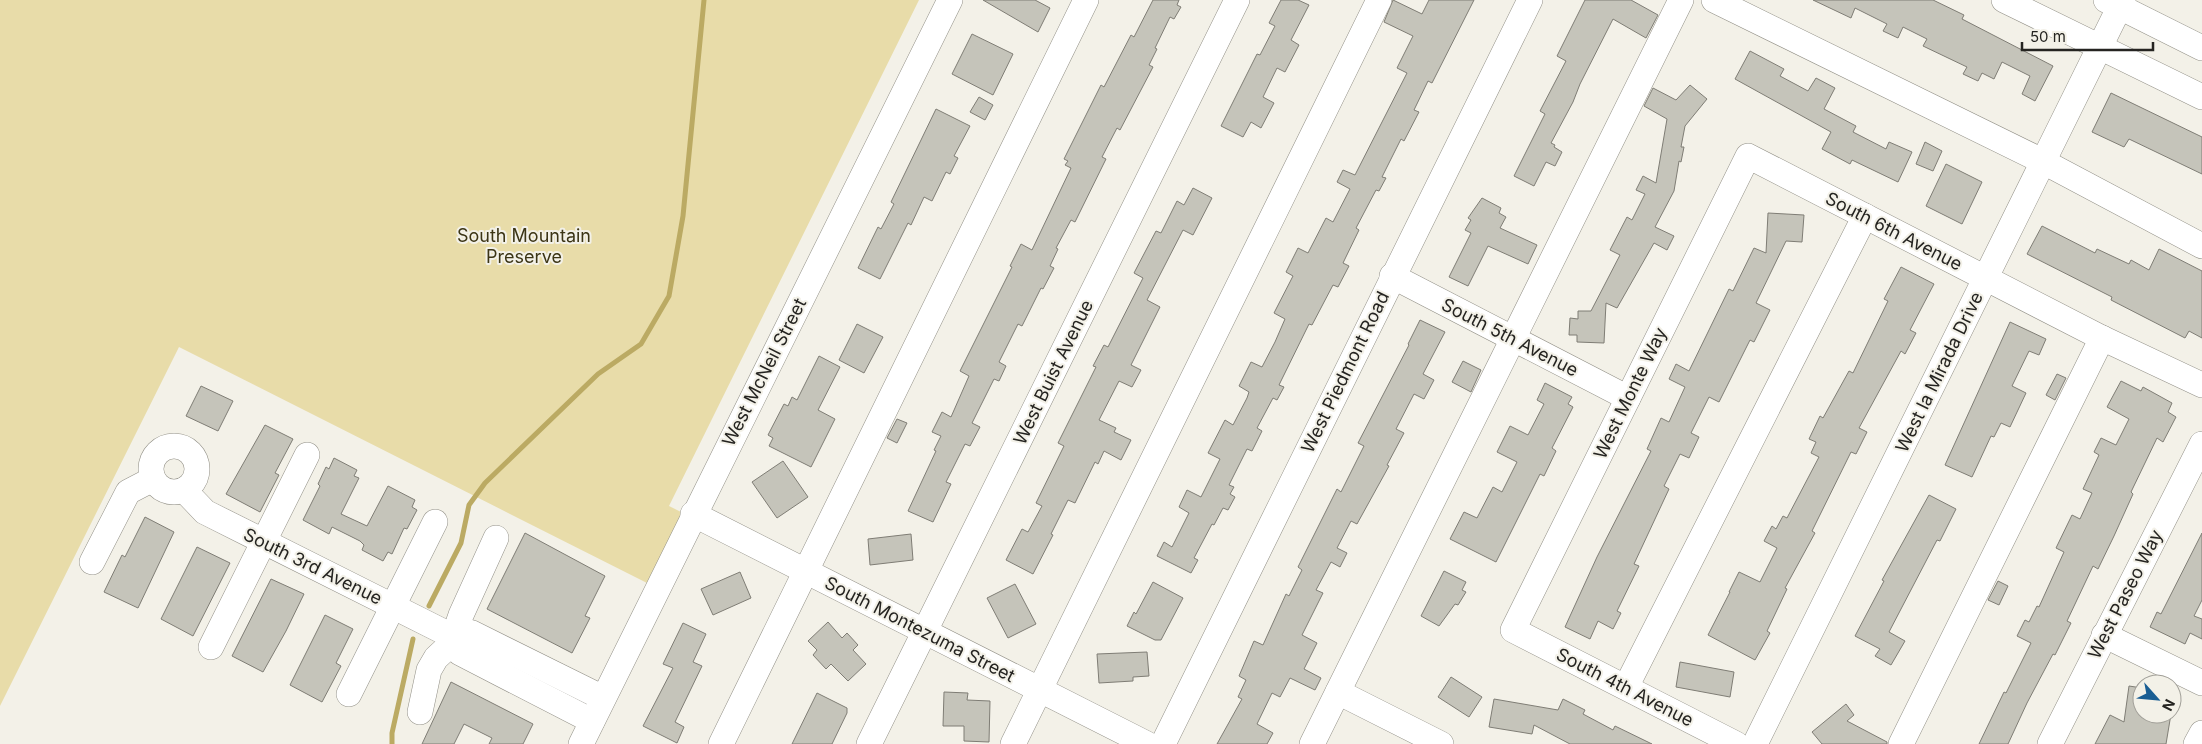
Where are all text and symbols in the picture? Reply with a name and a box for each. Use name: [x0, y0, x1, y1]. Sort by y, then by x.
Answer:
scale bar: [2022, 20, 2153, 52]
text: 50 m: [2030, 27, 2066, 46]
street label: South 6th Avenue: [1822, 187, 1966, 275]
park label: South Mountain Preserve: [457, 225, 591, 267]
street label: West Piedmont Road: [1297, 288, 1393, 456]
street label: West la Mirada Drive: [1891, 288, 1987, 456]
street label: South 5th Avenue: [1438, 294, 1582, 380]
street label: West McNeil Street: [718, 295, 810, 449]
street label: West Buist Avenue: [1009, 296, 1097, 448]
street label: West Monte Way: [1589, 324, 1671, 462]
street label: South 3rd Avenue: [240, 523, 386, 609]
street label: West Paseo Way: [2083, 526, 2167, 662]
street label: South Montezuma Street: [821, 572, 1019, 686]
street label: South 4th Avenue: [1553, 643, 1697, 731]
north arrow: [2132, 674, 2182, 724]
text: N: [2159, 697, 2179, 714]

